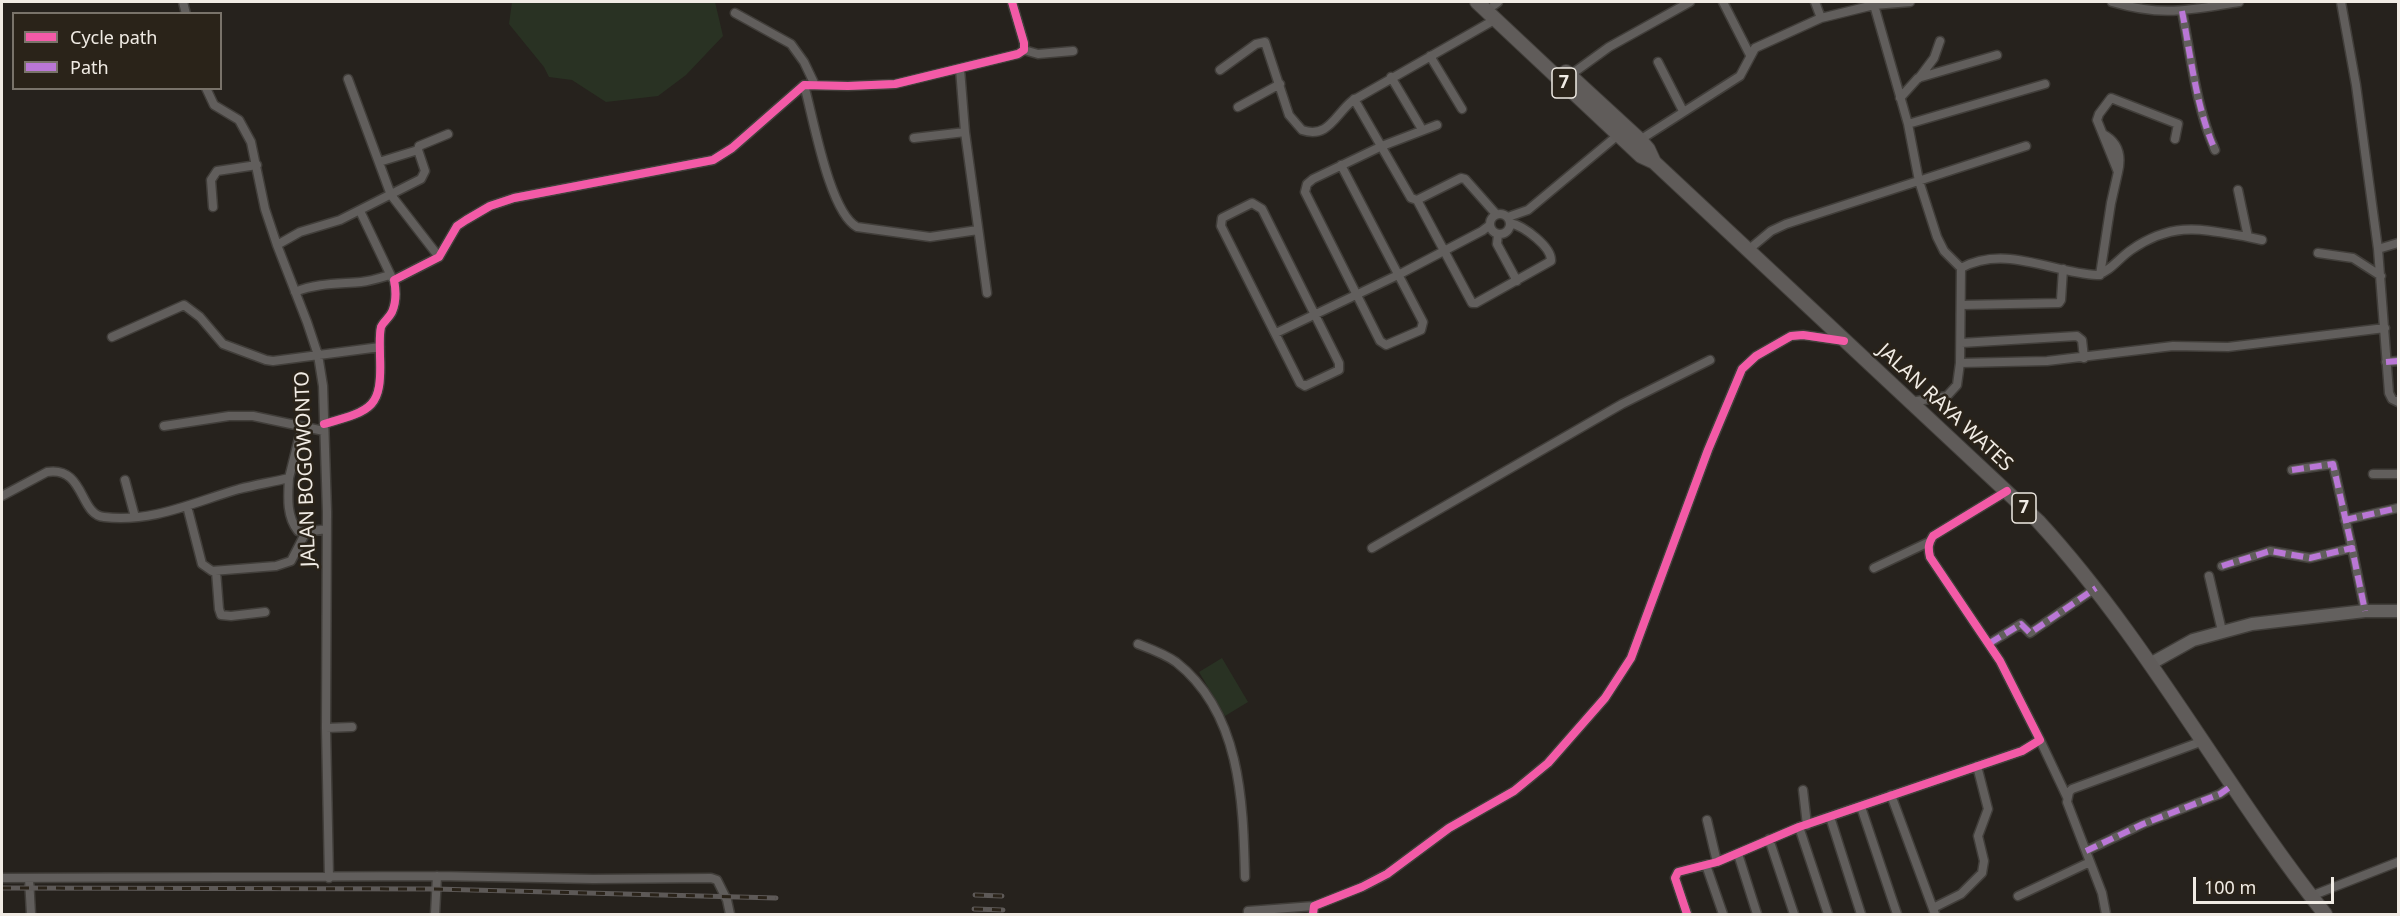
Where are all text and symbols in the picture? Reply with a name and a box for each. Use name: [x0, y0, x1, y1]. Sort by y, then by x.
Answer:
legend: [12, 12, 222, 90]
text: Cycle path: [70, 25, 157, 49]
text: Path: [70, 55, 109, 79]
road number: 7: [1552, 68, 1576, 98]
street label: JALAN RAYA WATES: [1872, 339, 2018, 477]
street label: JALAN BOGOWONTO: [291, 371, 321, 567]
road number: 7: [2012, 493, 2036, 523]
scale bar: [2196, 865, 2337, 903]
text: 100 m: [2204, 875, 2256, 899]

